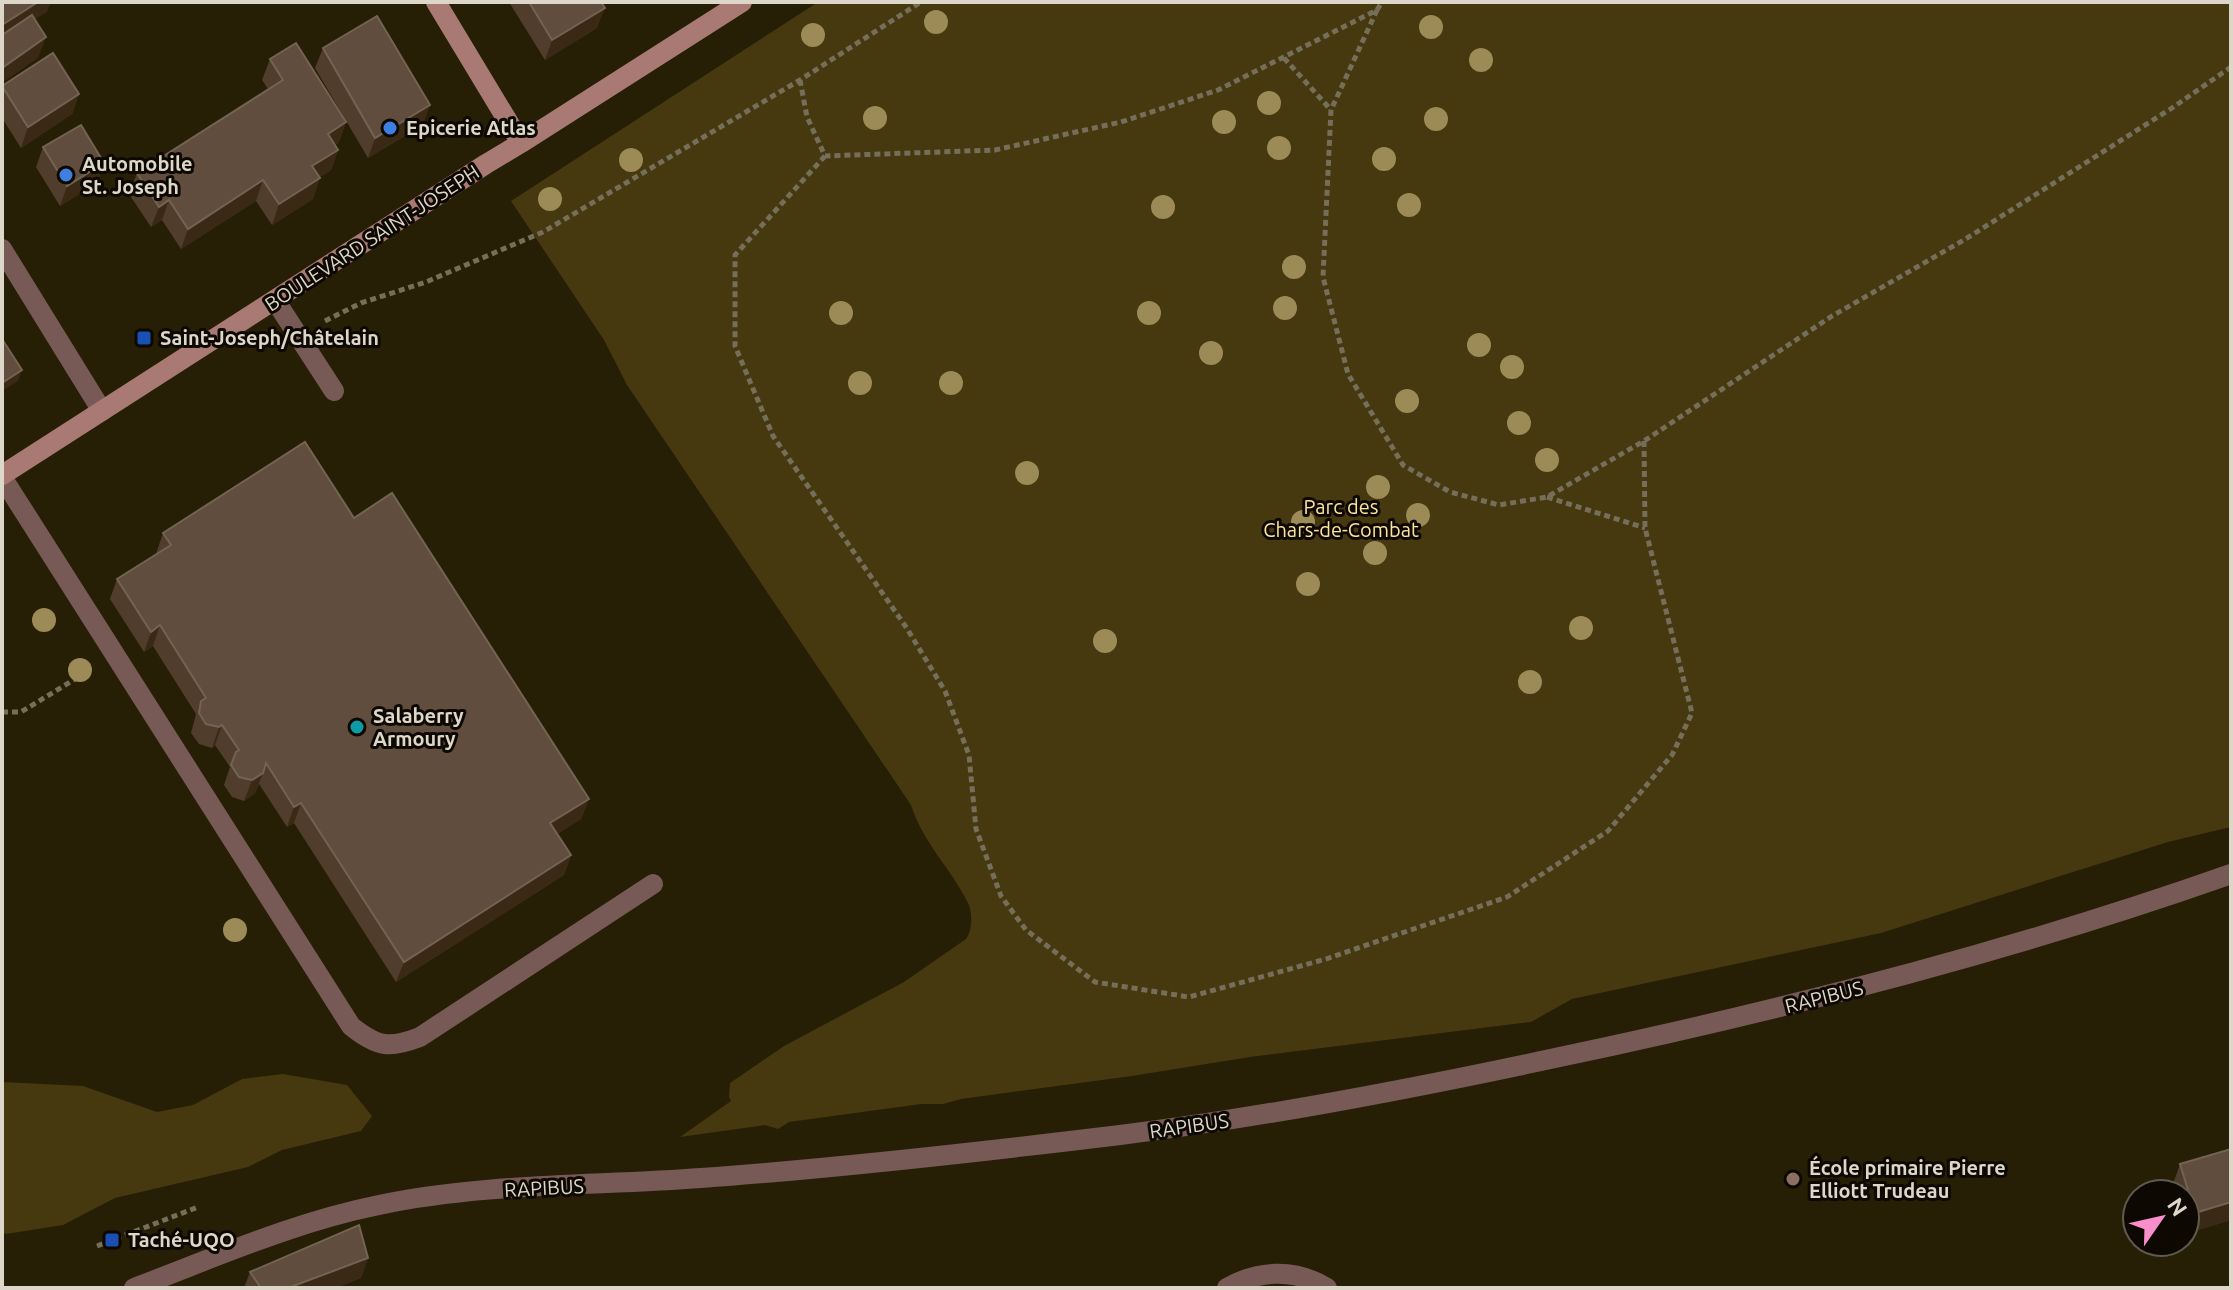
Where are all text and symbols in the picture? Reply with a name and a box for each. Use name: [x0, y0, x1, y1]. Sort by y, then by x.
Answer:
place label: Epicerie Atlas: [406, 116, 536, 139]
marker: Epicerie Atlas: [381, 119, 399, 137]
place label: Automobile St. Joseph: [82, 152, 193, 198]
street label: BOULEVARD SAINT-JOSEPH: [260, 160, 483, 316]
marker: Automobile St. Joseph: [57, 166, 75, 184]
place label: Saint-Joseph/Châtelain: [160, 326, 379, 349]
marker: Saint-Joseph/Châtelain: [135, 329, 153, 347]
park label: Parc des Chars-de-Combat: [1263, 495, 1419, 541]
place label: Salaberry Armoury: [373, 704, 464, 750]
marker: Salaberry Armoury: [348, 718, 366, 736]
street label: RAPIBUS: [1782, 976, 1865, 1017]
street label: RAPIBUS: [1148, 1109, 1230, 1142]
place label: École primaire Pierre Elliott Trudeau: [1809, 1155, 2006, 1202]
marker: École primaire Pierre Elliott Trudeau: [1784, 1170, 1802, 1188]
street label: RAPIBUS: [503, 1174, 585, 1201]
north arrow: [2121, 1178, 2201, 1258]
text: N: [2163, 1193, 2193, 1220]
place label: Taché-UQO: [128, 1228, 235, 1251]
marker: Taché-UQO: [103, 1231, 121, 1249]

